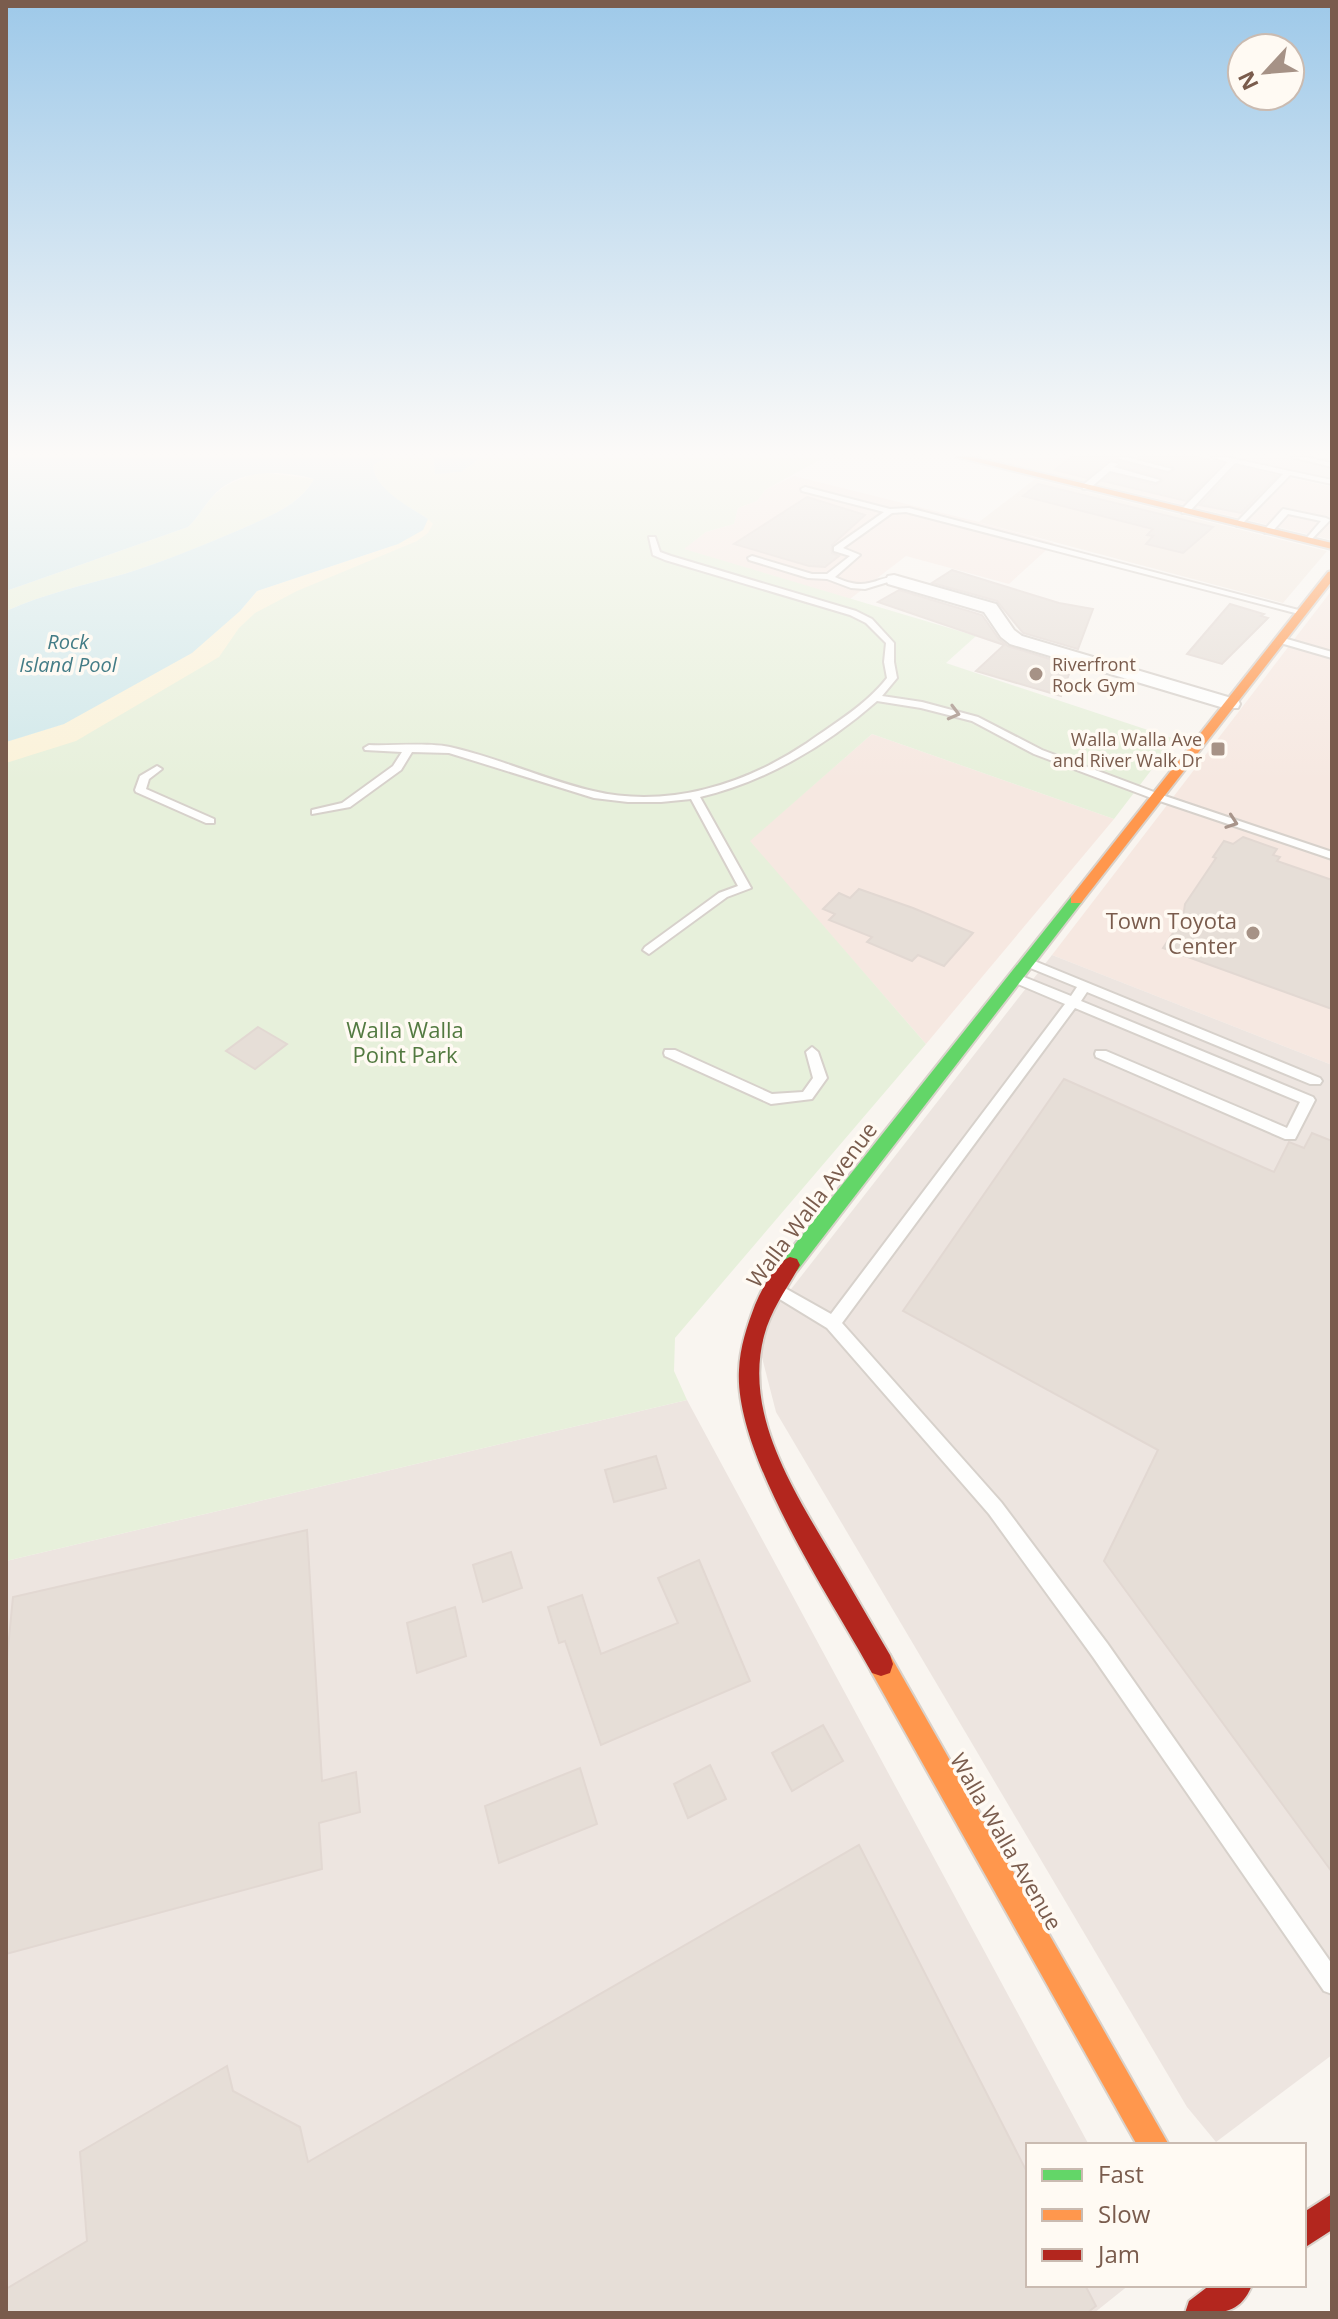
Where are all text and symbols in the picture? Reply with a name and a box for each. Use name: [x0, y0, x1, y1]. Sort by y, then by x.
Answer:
north arrow: [1226, 32, 1306, 112]
text: N: [1230, 67, 1265, 96]
water label: Rock Island Pool: [19, 628, 118, 678]
place label: Riverfront Rock Gym: [1052, 652, 1136, 697]
marker: Riverfront Rock Gym: [1027, 665, 1045, 683]
one-way arrow: [947, 704, 961, 721]
place label: Walla Walla Ave and River Walk Dr: [1053, 727, 1203, 772]
marker: Walla Walla Ave and River Walk Dr: [1209, 740, 1227, 758]
one-way arrow: [1225, 813, 1239, 829]
place label: Town Toyota Center: [1106, 905, 1237, 960]
marker: Town Toyota Center: [1244, 924, 1262, 942]
park label: Walla Walla Point Park: [346, 1014, 464, 1069]
street label: Walla Walla Avenue: [739, 1115, 883, 1293]
street label: Walla Walla Avenue: [944, 1747, 1070, 1935]
legend: [1026, 2143, 1306, 2287]
text: Fast: [1098, 2157, 1144, 2190]
text: Slow: [1098, 2197, 1151, 2230]
text: Jam: [1096, 2237, 1140, 2270]

